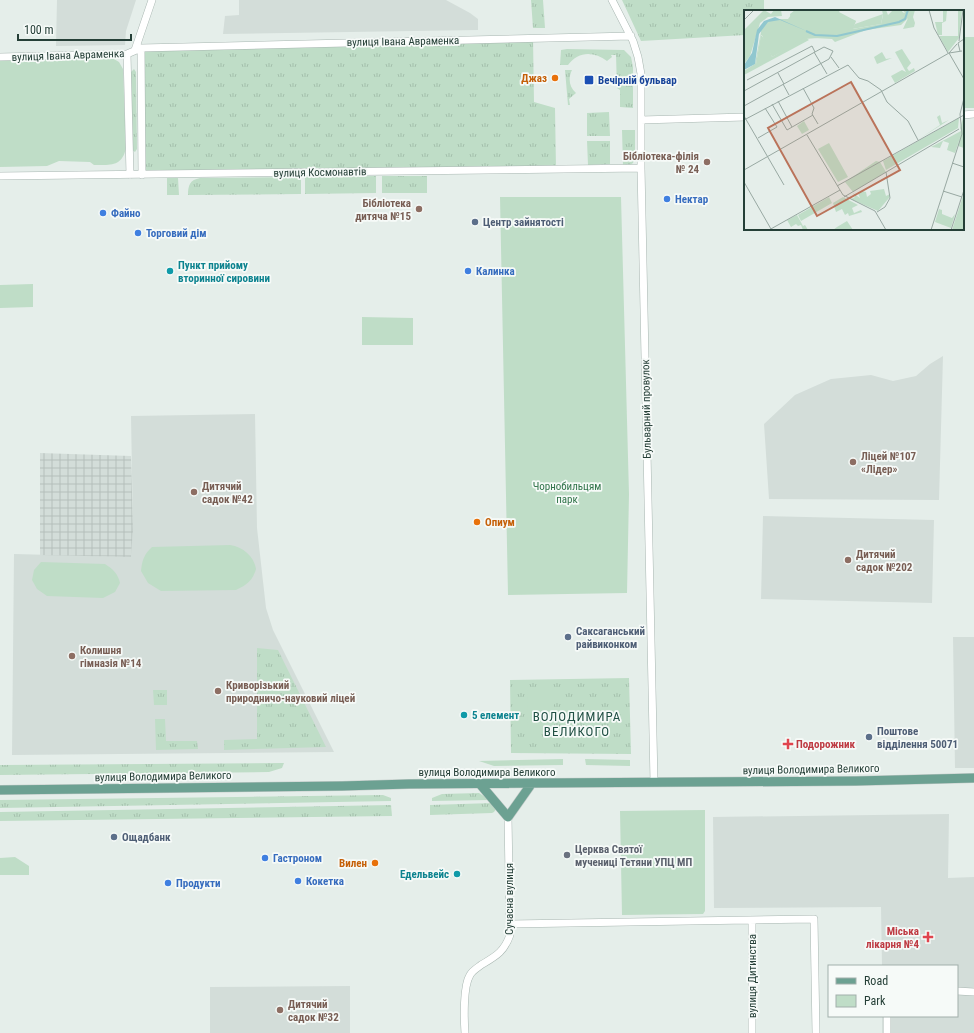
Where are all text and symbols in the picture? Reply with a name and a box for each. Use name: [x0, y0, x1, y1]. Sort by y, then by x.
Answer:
inset map: [744, 10, 964, 230]
scale bar: [18, 16, 131, 42]
text: 100 m: [24, 23, 54, 37]
street label: вулиця Івана Авраменка: [347, 34, 459, 49]
street label: вулиця Івана Авраменка: [11, 47, 125, 64]
place label: Джаз: [521, 72, 547, 85]
marker: Джаз: [550, 73, 560, 83]
marker: Вечірній бульвар: [583, 74, 595, 86]
place label: Вечірній бульвар: [598, 74, 677, 87]
place label: Бібліотека-філія № 24: [623, 150, 699, 176]
marker: Бібліотека-філія № 24: [702, 157, 712, 167]
street label: вулиця Космонавтів: [273, 165, 367, 180]
place label: Нектар: [675, 193, 709, 206]
marker: Нектар: [662, 194, 672, 204]
place label: Бібліотека дитяча №15: [355, 197, 411, 223]
marker: Бібліотека дитяча №15: [414, 204, 424, 214]
place label: Файно: [111, 207, 141, 220]
marker: Файно: [98, 208, 108, 218]
place label: Центр зайнятості: [483, 216, 564, 229]
marker: Центр зайнятості: [470, 217, 480, 227]
place label: Торговий дім: [146, 227, 207, 240]
marker: Торговий дім: [133, 228, 143, 238]
place label: Пункт прийому вторинної сировини: [178, 259, 270, 285]
place label: Калинка: [476, 265, 515, 278]
marker: Пункт прийому вторинної сировини: [165, 266, 175, 276]
marker: Калинка: [463, 266, 473, 276]
street label: Бульварний провулок: [639, 358, 654, 459]
place label: Ліцей №107 «Лідер»: [861, 450, 916, 476]
marker: Ліцей №107 «Лідер»: [848, 457, 858, 467]
place label: Дитячий садок №42: [202, 480, 253, 506]
park label: Чорнобильцям парк: [533, 480, 601, 506]
marker: Дитячий садок №42: [189, 487, 199, 497]
place label: Опиум: [485, 516, 515, 529]
marker: Опиум: [472, 517, 482, 527]
place label: Дитячий садок №202: [856, 548, 913, 574]
marker: Дитячий садок №202: [843, 555, 853, 565]
place label: Саксаганський райвиконком: [576, 625, 645, 651]
marker: Саксаганський райвиконком: [563, 632, 573, 642]
place label: Колишня гімназія №14: [80, 644, 142, 670]
marker: Колишня гімназія №14: [67, 651, 77, 661]
place label: Криворізький природничо-науковий ліцей: [226, 679, 355, 705]
marker: Криворізький природничо-науковий ліцей: [213, 686, 223, 696]
place label: 5 елемент: [472, 709, 519, 722]
district label: ВОЛОДИМИРА ВЕЛИКОГО: [533, 709, 621, 739]
marker: 5 елемент: [459, 710, 469, 720]
place label: Поштове відділення 50071: [877, 725, 958, 751]
marker: Поштове відділення 50071: [864, 732, 874, 742]
place label: Подорожник: [796, 738, 856, 751]
marker: Подорожник: [783, 739, 793, 749]
street label: вулиця Володимира Великого: [742, 762, 880, 777]
street label: вулиця Володимира Великого: [419, 766, 556, 779]
street label: вулиця Володимира Великого: [94, 769, 232, 784]
place label: Ощадбанк: [122, 831, 171, 844]
marker: Ощадбанк: [109, 832, 119, 842]
place label: Церква Святої мучениці Тетяни УПЦ МП: [575, 843, 692, 869]
marker: Церква Святої мучениці Тетяни УПЦ МП: [562, 850, 572, 860]
place label: Гастроном: [273, 852, 322, 865]
marker: Гастроном: [260, 853, 270, 863]
place label: Вилен: [339, 857, 367, 870]
marker: Вилен: [370, 858, 380, 868]
street label: Сучасна вулиця: [503, 863, 516, 935]
place label: Едельвейс: [400, 868, 449, 881]
marker: Едельвейс: [452, 869, 462, 879]
place label: Кокетка: [306, 875, 344, 888]
marker: Кокетка: [293, 876, 303, 886]
place label: Продукти: [176, 877, 220, 890]
marker: Продукти: [163, 878, 173, 888]
place label: Міська лікарня №4: [866, 925, 919, 951]
marker: Міська лікарня №4: [922, 931, 934, 943]
street label: вулиця Дитинства: [746, 934, 759, 1018]
legend: [828, 965, 958, 1017]
text: Road: [864, 974, 888, 988]
text: Park: [864, 994, 886, 1008]
place label: Дитячий садок №32: [288, 998, 339, 1024]
marker: Дитячий садок №32: [275, 1005, 285, 1015]

